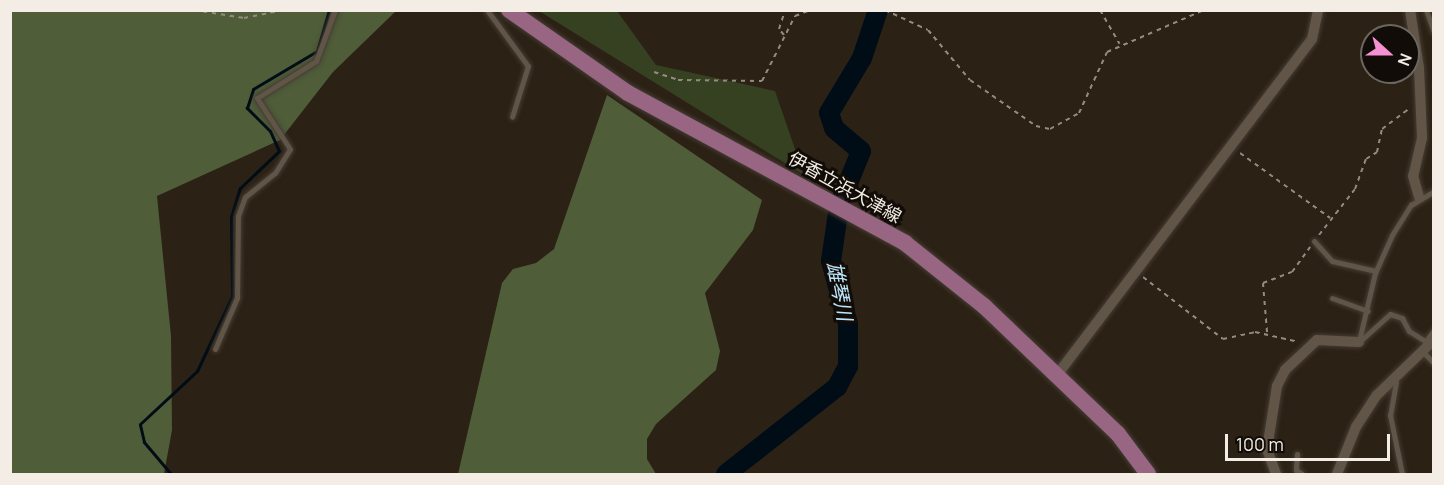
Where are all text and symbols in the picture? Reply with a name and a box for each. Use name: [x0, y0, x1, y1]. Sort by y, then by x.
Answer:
north arrow: [1360, 24, 1420, 84]
text: N: [1393, 50, 1417, 69]
street label: 伊香立浜大津線: [785, 147, 905, 227]
water label: 雄琴川: [822, 259, 858, 323]
scale bar: [1228, 422, 1393, 460]
text: 100 m: [1236, 432, 1284, 456]

